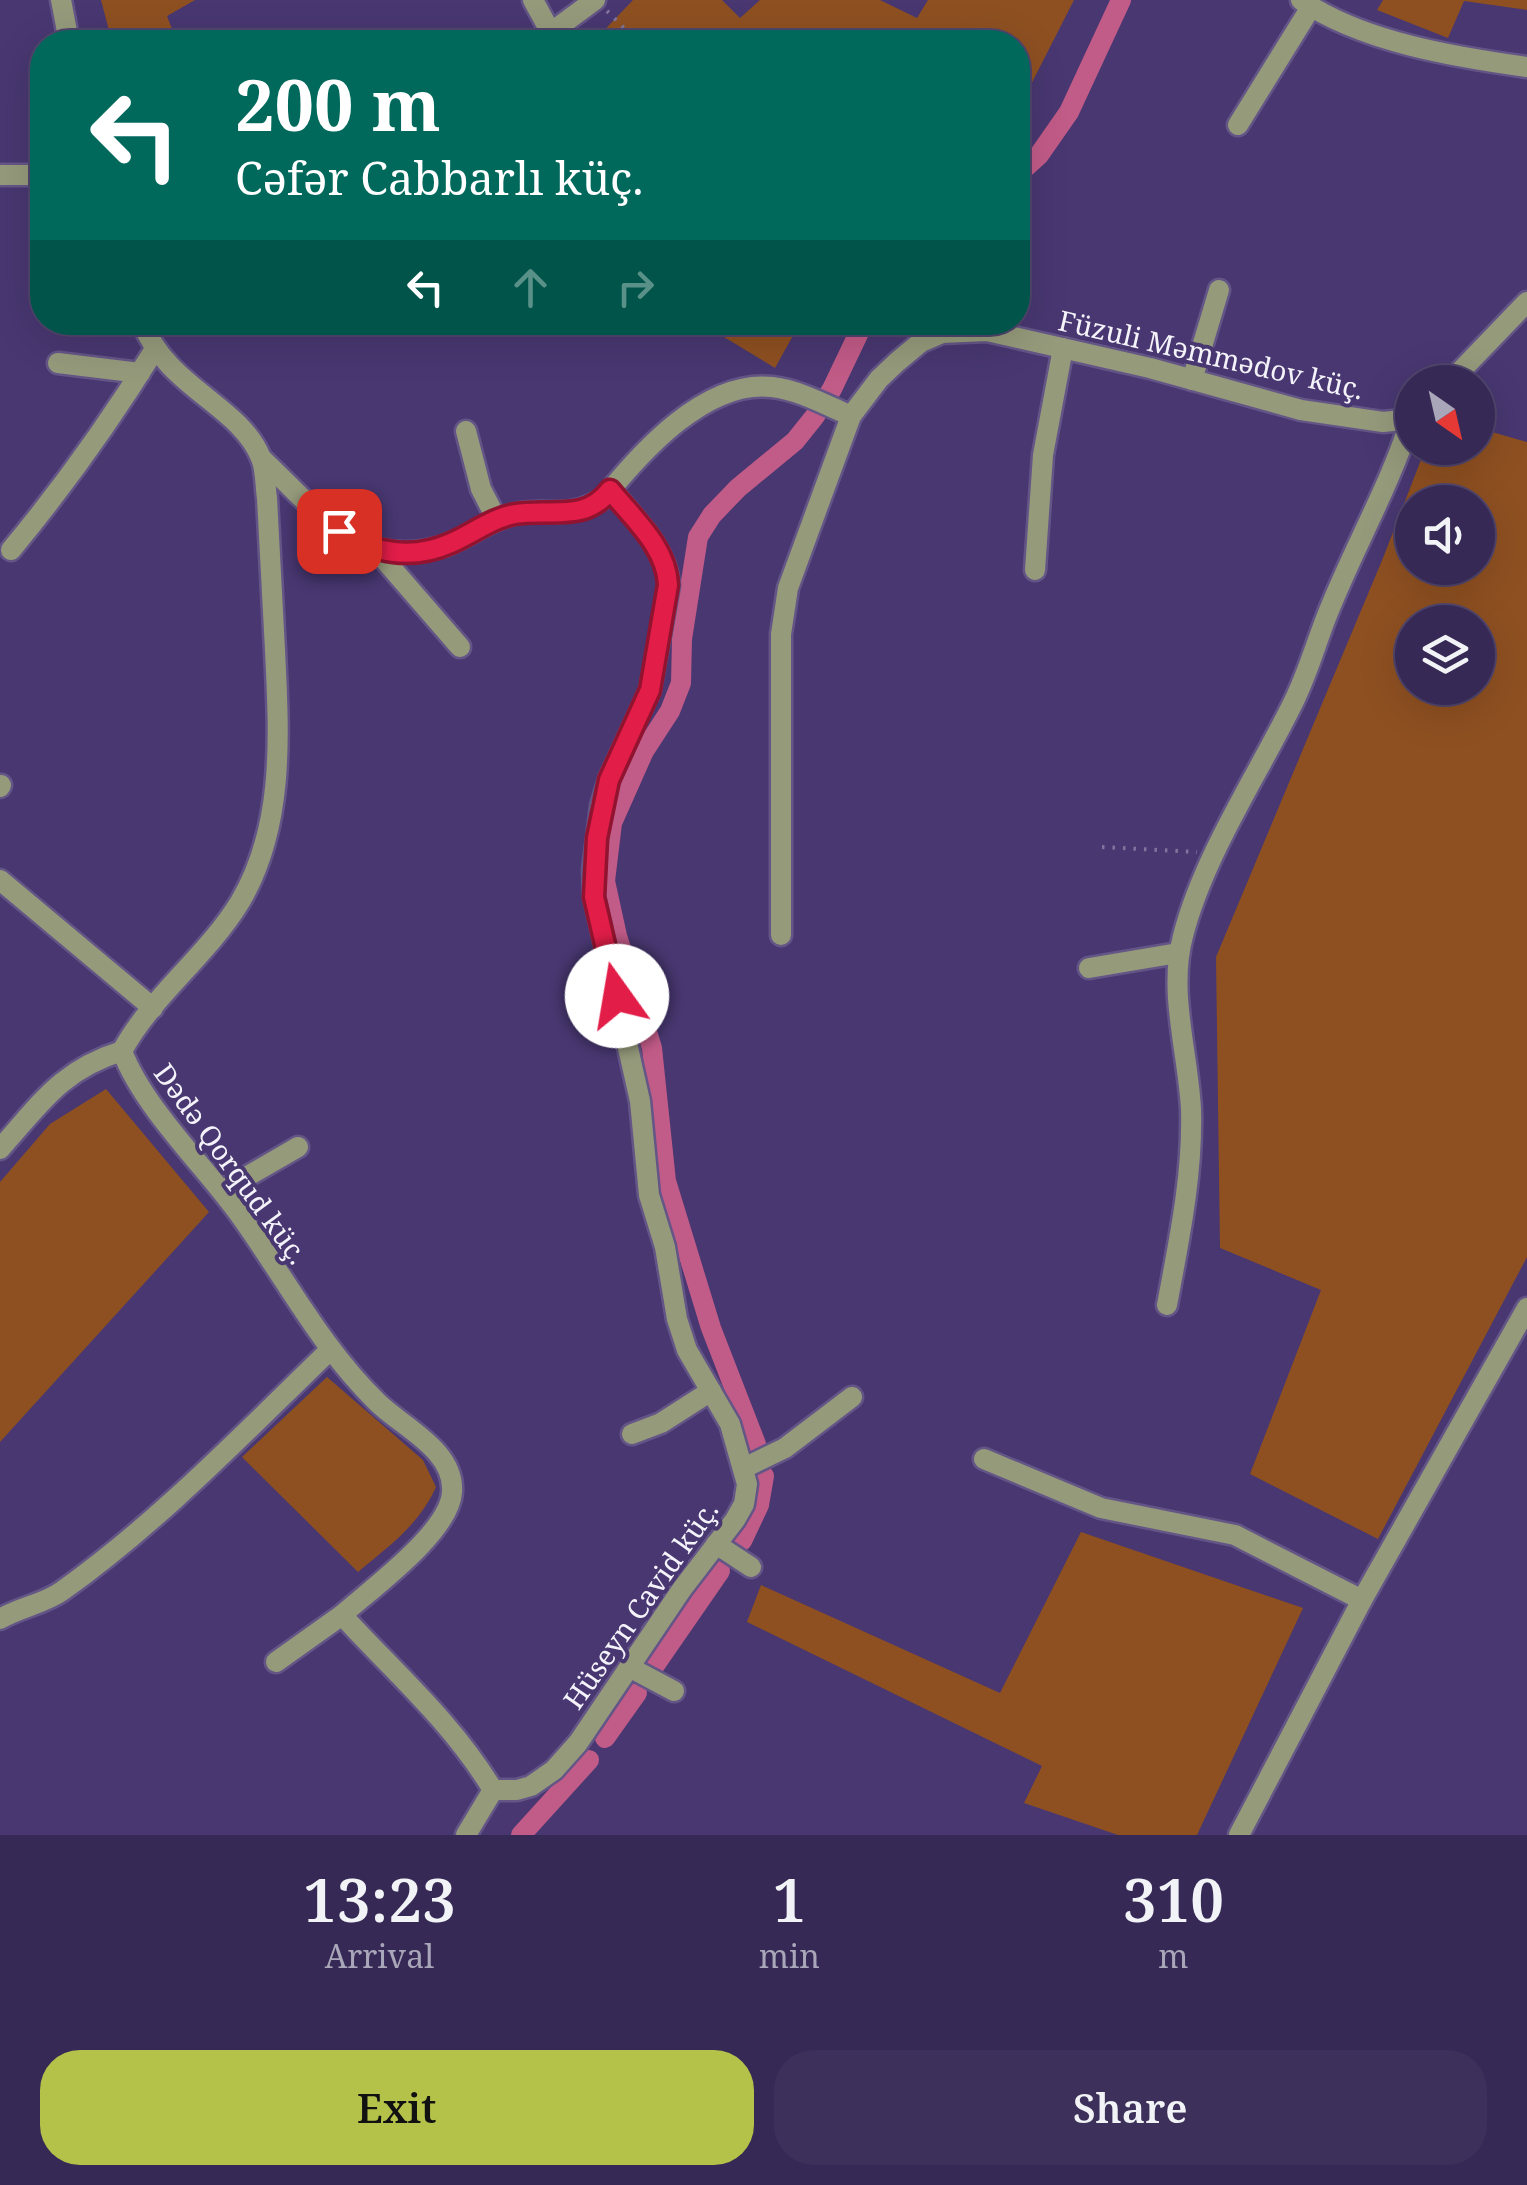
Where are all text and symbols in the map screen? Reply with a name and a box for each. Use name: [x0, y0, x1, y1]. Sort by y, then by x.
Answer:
text: 200 m: [235, 56, 441, 152]
icon: left: [70, 70, 200, 200]
text: Cəfər Cabbarlı küç.: [235, 147, 643, 208]
icon: left: [398, 260, 453, 315]
icon: ahead: [503, 260, 558, 315]
icon: right: [608, 260, 663, 315]
street label: Füzuli Məmmədov küç.: [1055, 300, 1368, 408]
north arrow: [1395, 365, 1495, 465]
map controls: [1395, 365, 1495, 705]
button: sound: [1395, 485, 1495, 585]
pin: [297, 489, 382, 574]
icon: arrive: [312, 504, 367, 559]
button: layers: [1395, 605, 1495, 705]
position arrow: [565, 944, 669, 1048]
street label: Dədə Qorqud küç.: [146, 1055, 318, 1271]
street label: Hüseyn Cavid küç.: [554, 1493, 726, 1716]
text: 13:23: [303, 1858, 456, 1940]
text: 1: [772, 1858, 806, 1940]
text: 310: [1123, 1858, 1224, 1940]
text: Arrival: [325, 1934, 434, 1977]
text: min: [759, 1934, 820, 1977]
text: m: [1158, 1934, 1189, 1977]
button: Exit: [40, 2050, 754, 2165]
button: Share: [774, 2050, 1487, 2165]

